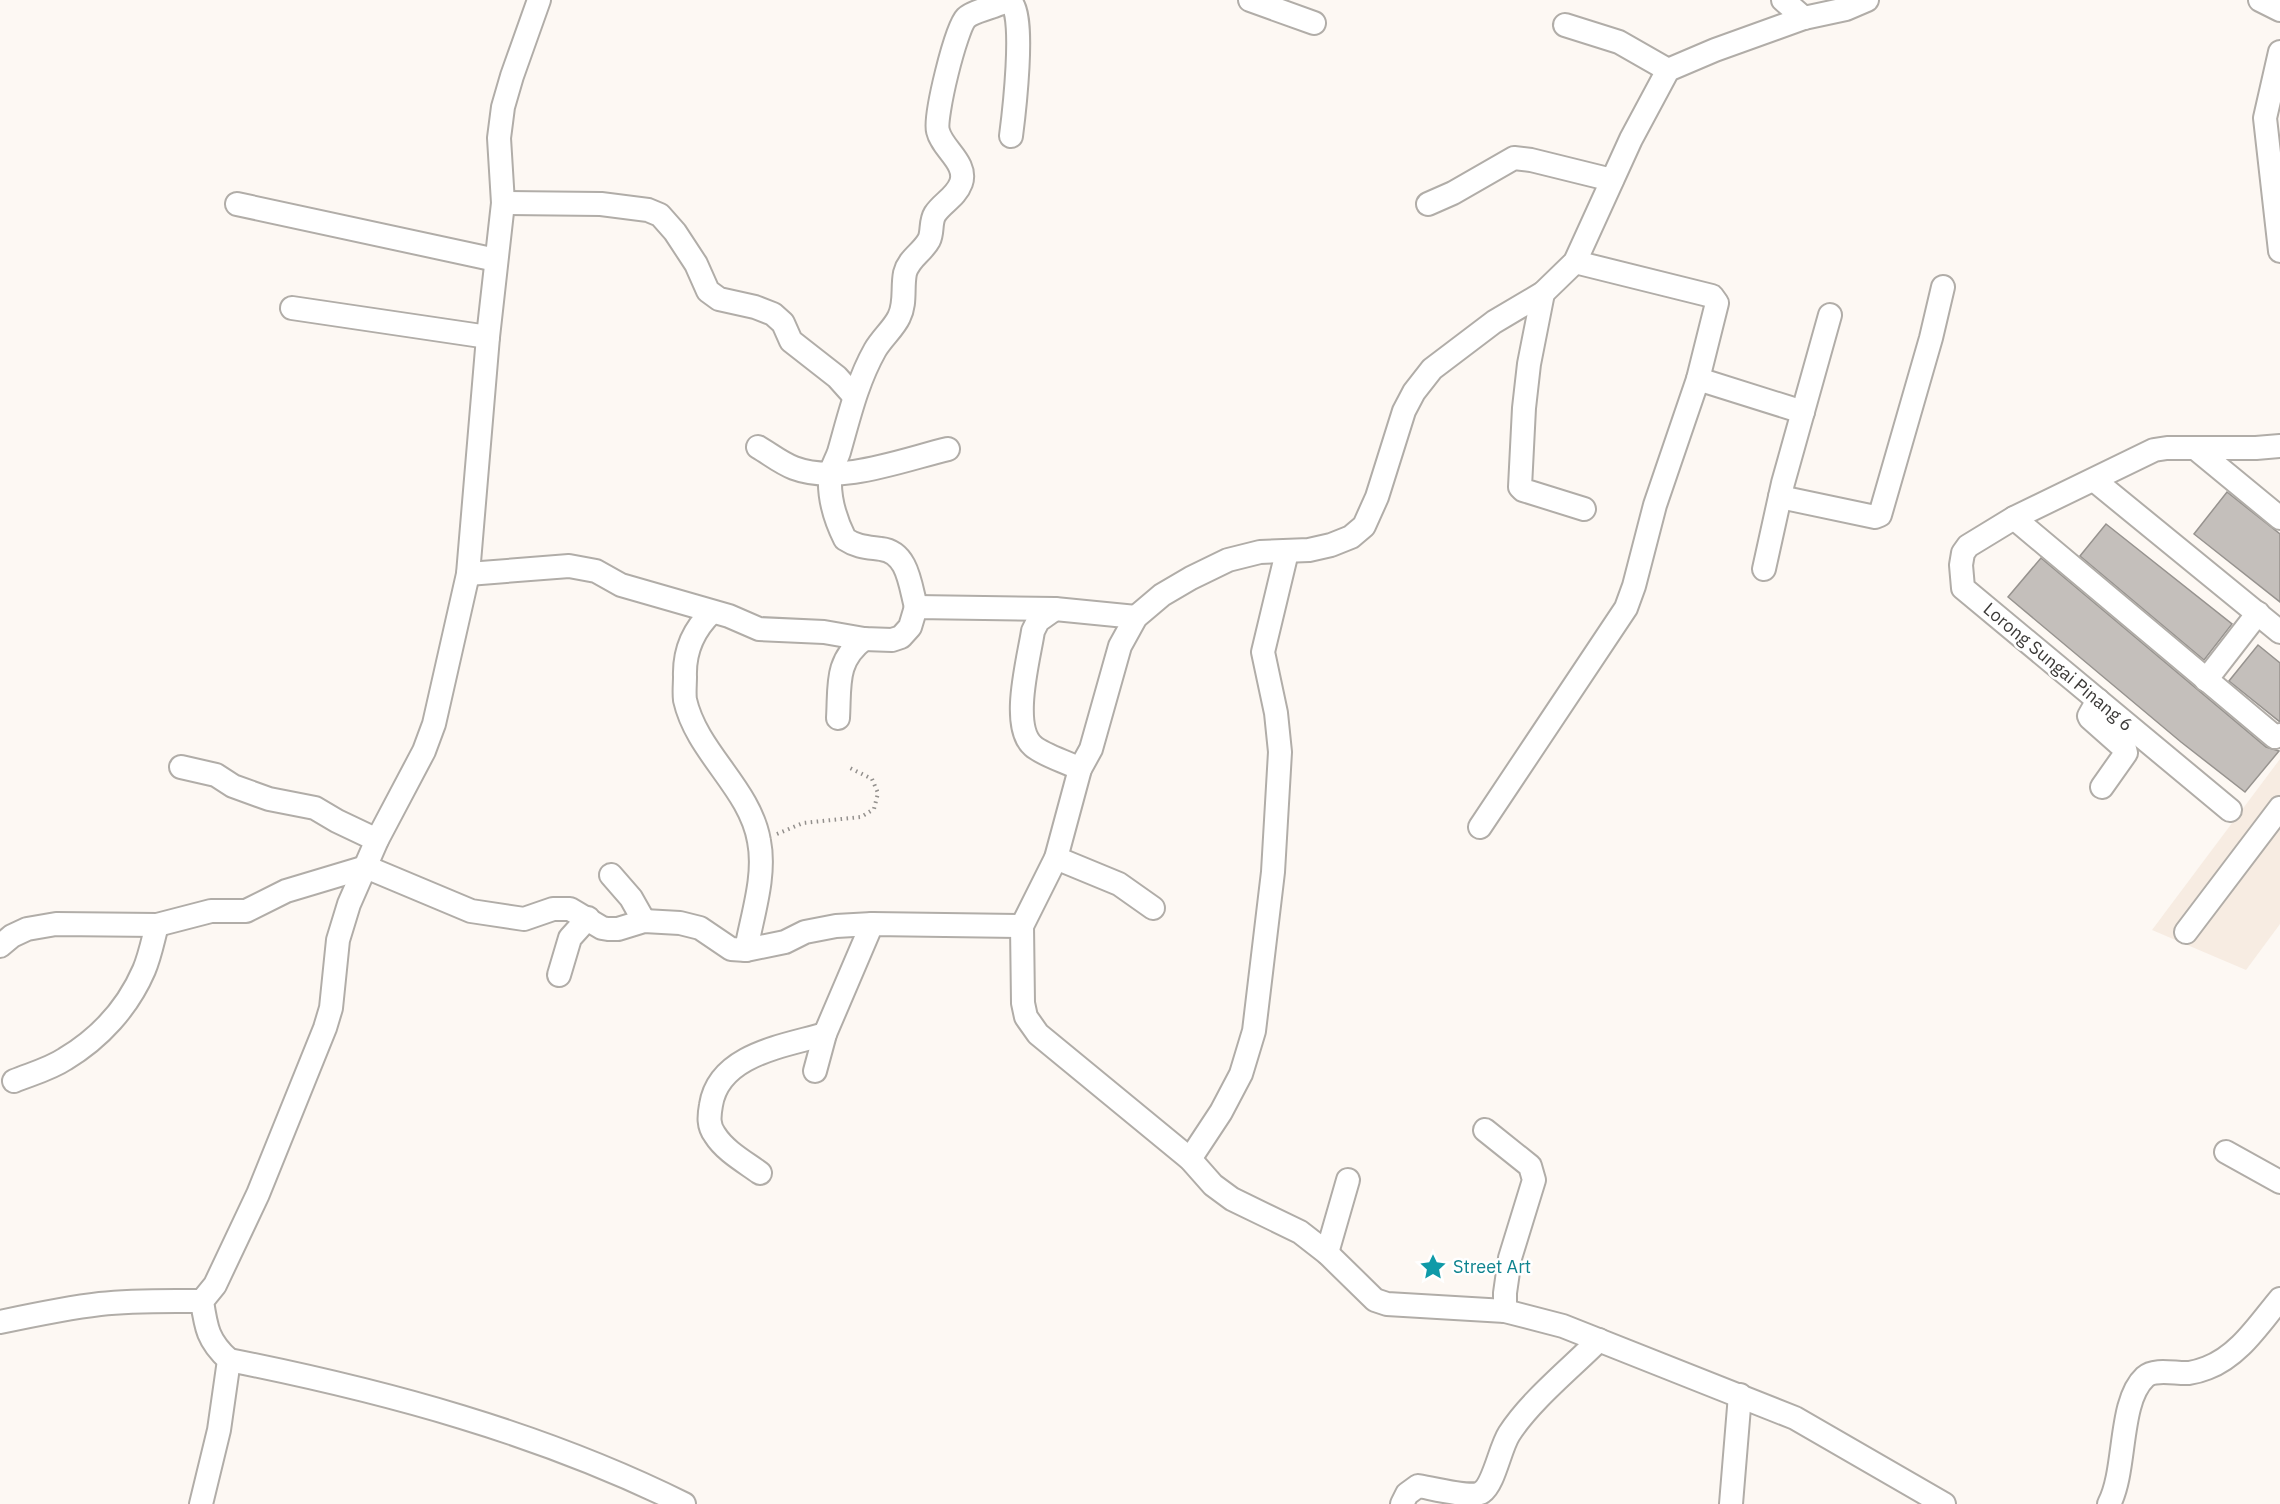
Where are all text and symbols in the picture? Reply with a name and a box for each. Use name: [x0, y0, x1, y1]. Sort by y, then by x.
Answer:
street label: Lorong Sungai Pinang 6: [1979, 597, 2138, 736]
place icon: Street Art: [1418, 1252, 1448, 1282]
place label: Street Art: [1453, 1255, 1531, 1278]

